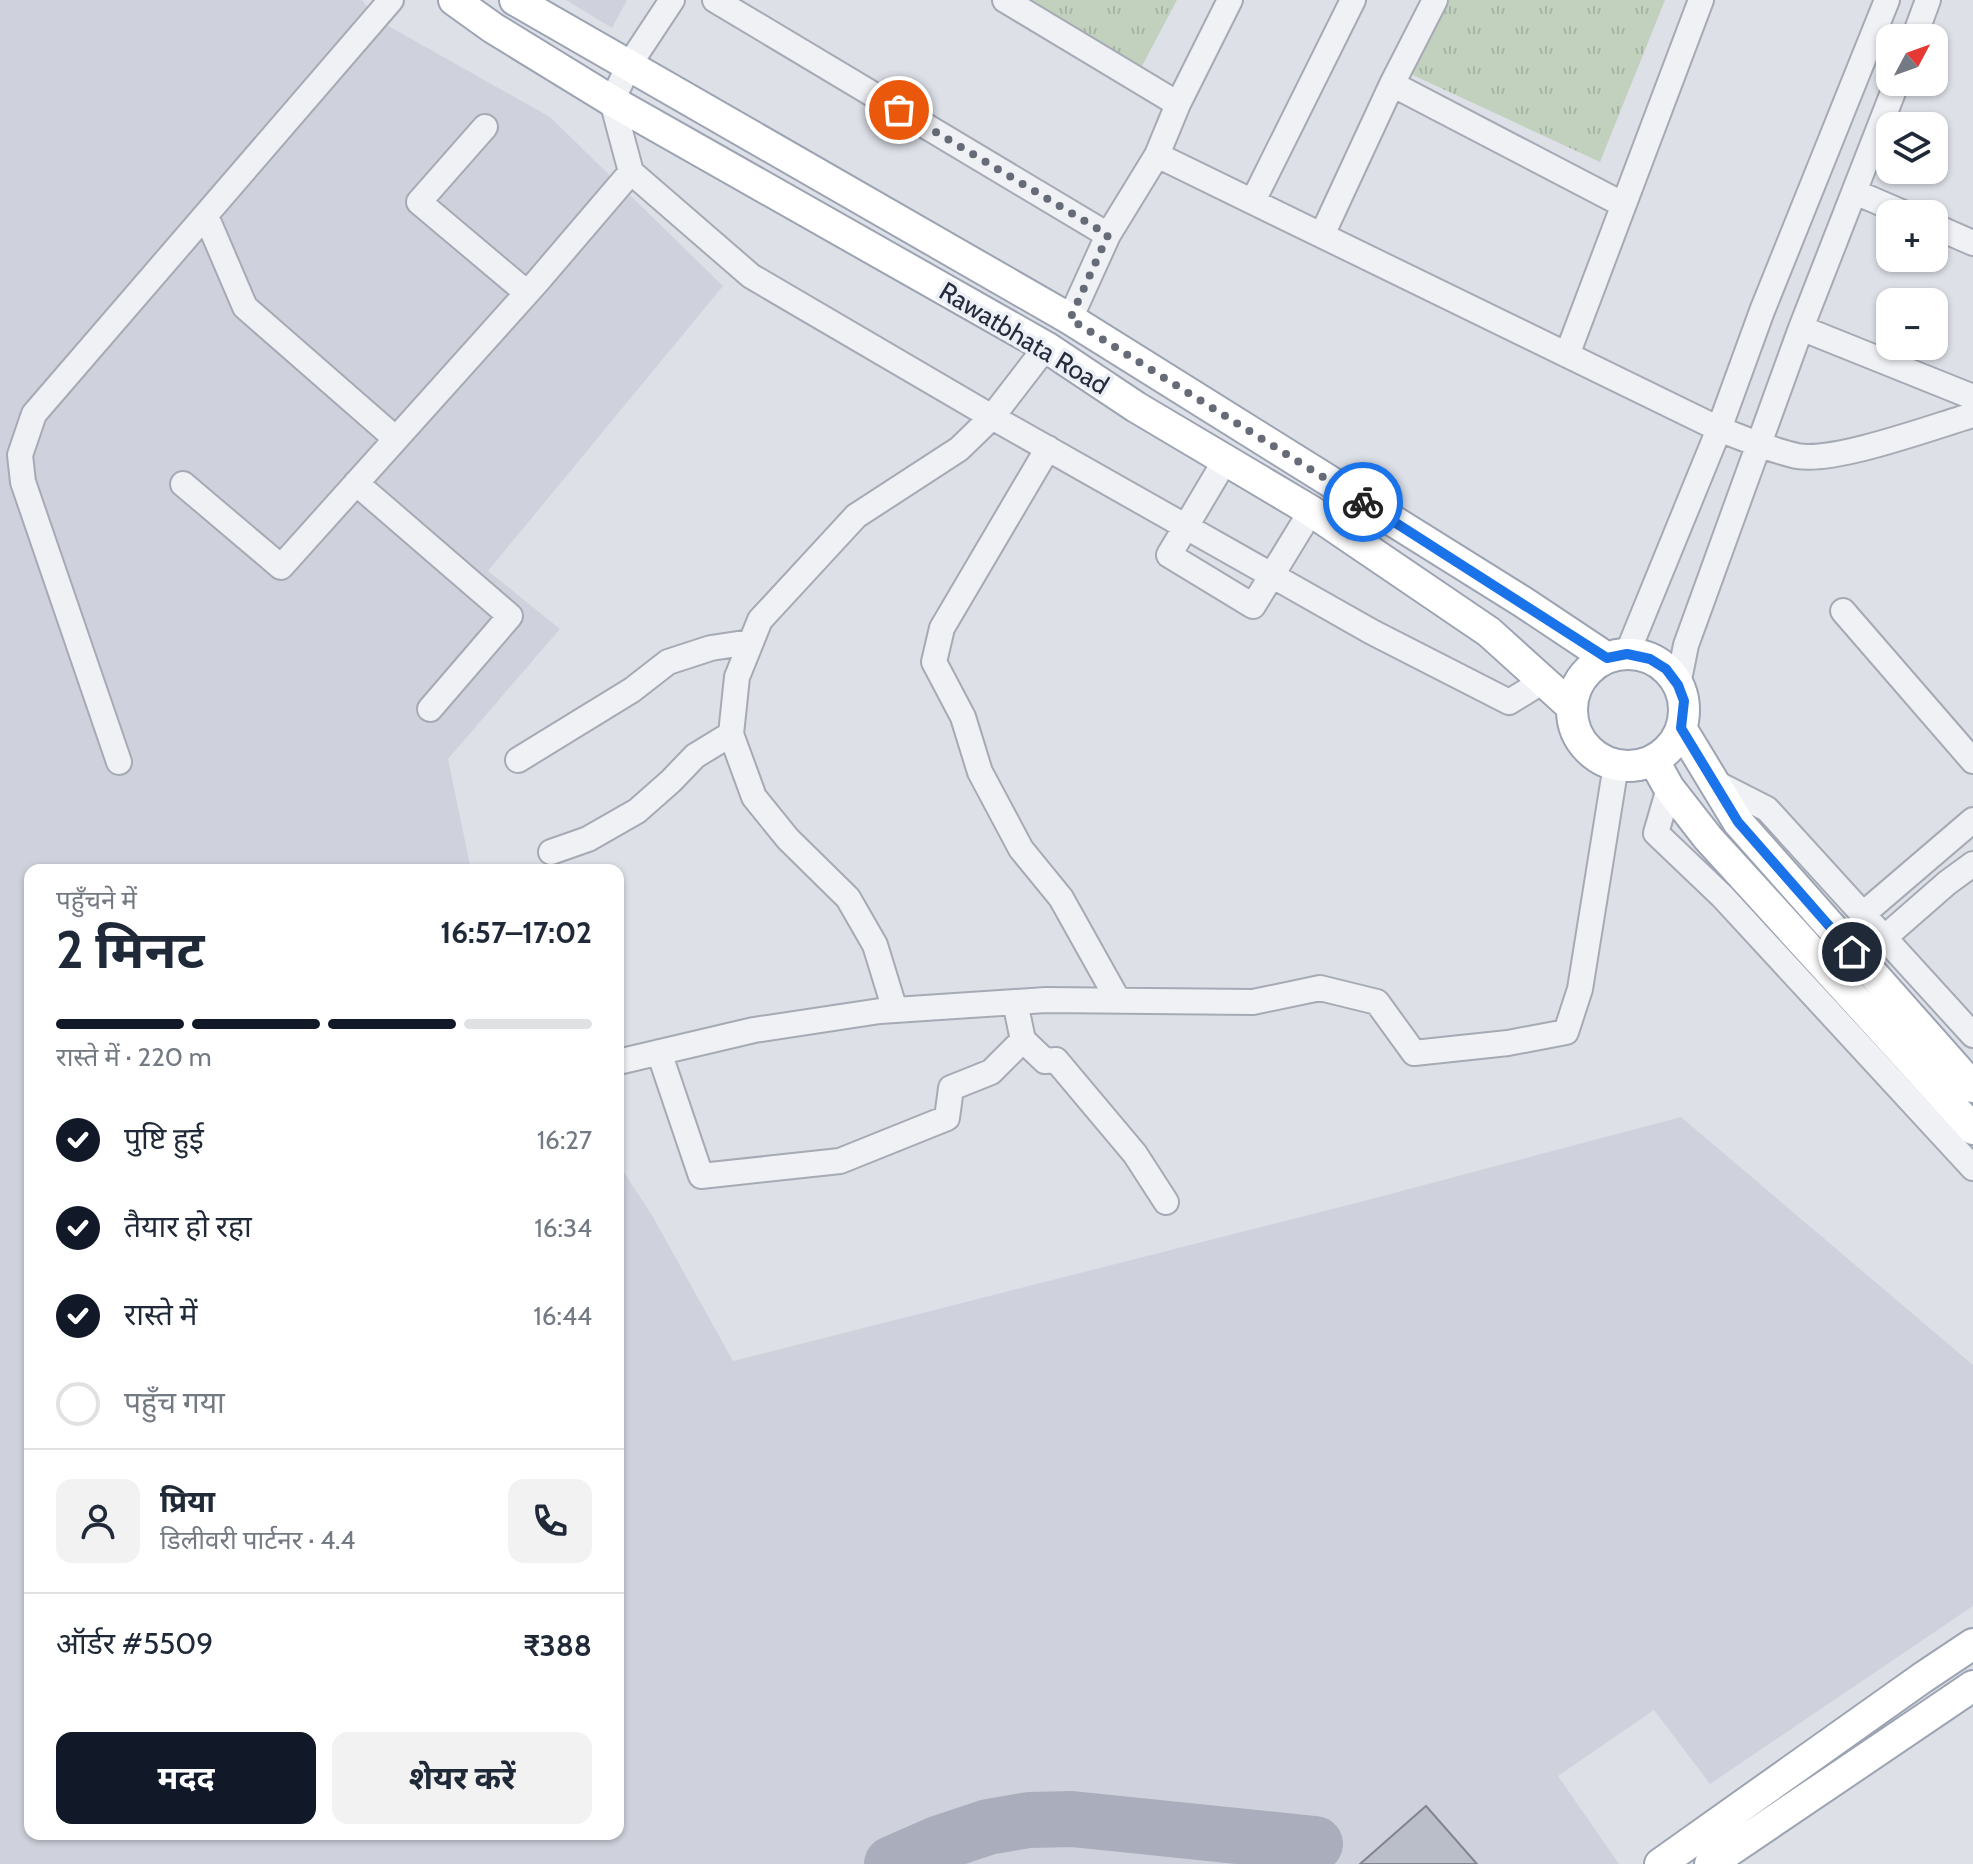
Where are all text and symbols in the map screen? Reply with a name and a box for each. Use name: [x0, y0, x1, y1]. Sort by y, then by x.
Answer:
north arrow: [1876, 24, 1948, 96]
map controls: [1876, 24, 1948, 360]
pin: [865, 76, 933, 144]
icon: bag: [877, 88, 921, 132]
button: layers: [1876, 112, 1948, 184]
button: +: [1876, 200, 1948, 272]
street label: Rawatbhata Road: [934, 275, 1114, 401]
button: −: [1876, 288, 1948, 360]
courier: [1323, 462, 1403, 542]
icon: bike: [1341, 480, 1385, 524]
text: पहुँचने में: [56, 884, 137, 916]
text: 16:57–17:02: [440, 914, 592, 951]
text: 2 मिनट: [56, 918, 204, 981]
pin: [1818, 918, 1886, 986]
icon: home: [1830, 930, 1874, 974]
text: रास्ते में · 220 m: [56, 1041, 212, 1073]
icon: check: [56, 1118, 100, 1162]
text: पुष्टि हुई: [124, 1120, 204, 1157]
text: 16:27: [537, 1124, 592, 1156]
icon: check: [56, 1206, 100, 1250]
text: तैयार हो रहा: [124, 1208, 252, 1245]
text: 16:34: [534, 1212, 592, 1244]
icon: check: [56, 1294, 100, 1338]
text: रास्ते में: [124, 1296, 198, 1333]
text: 16:44: [533, 1300, 592, 1332]
text: पहुँच गया: [124, 1384, 225, 1421]
button: person: [56, 1479, 140, 1563]
button: phone: [508, 1479, 592, 1563]
text: प्रिया: [160, 1483, 215, 1520]
text: डिलीवरी पार्टनर · 4.4: [160, 1524, 355, 1556]
text: ऑर्डर #5509: [56, 1625, 213, 1662]
text: ₹388: [523, 1627, 592, 1664]
button: मदद: [56, 1732, 316, 1824]
button: शेयर करें: [332, 1732, 592, 1824]

